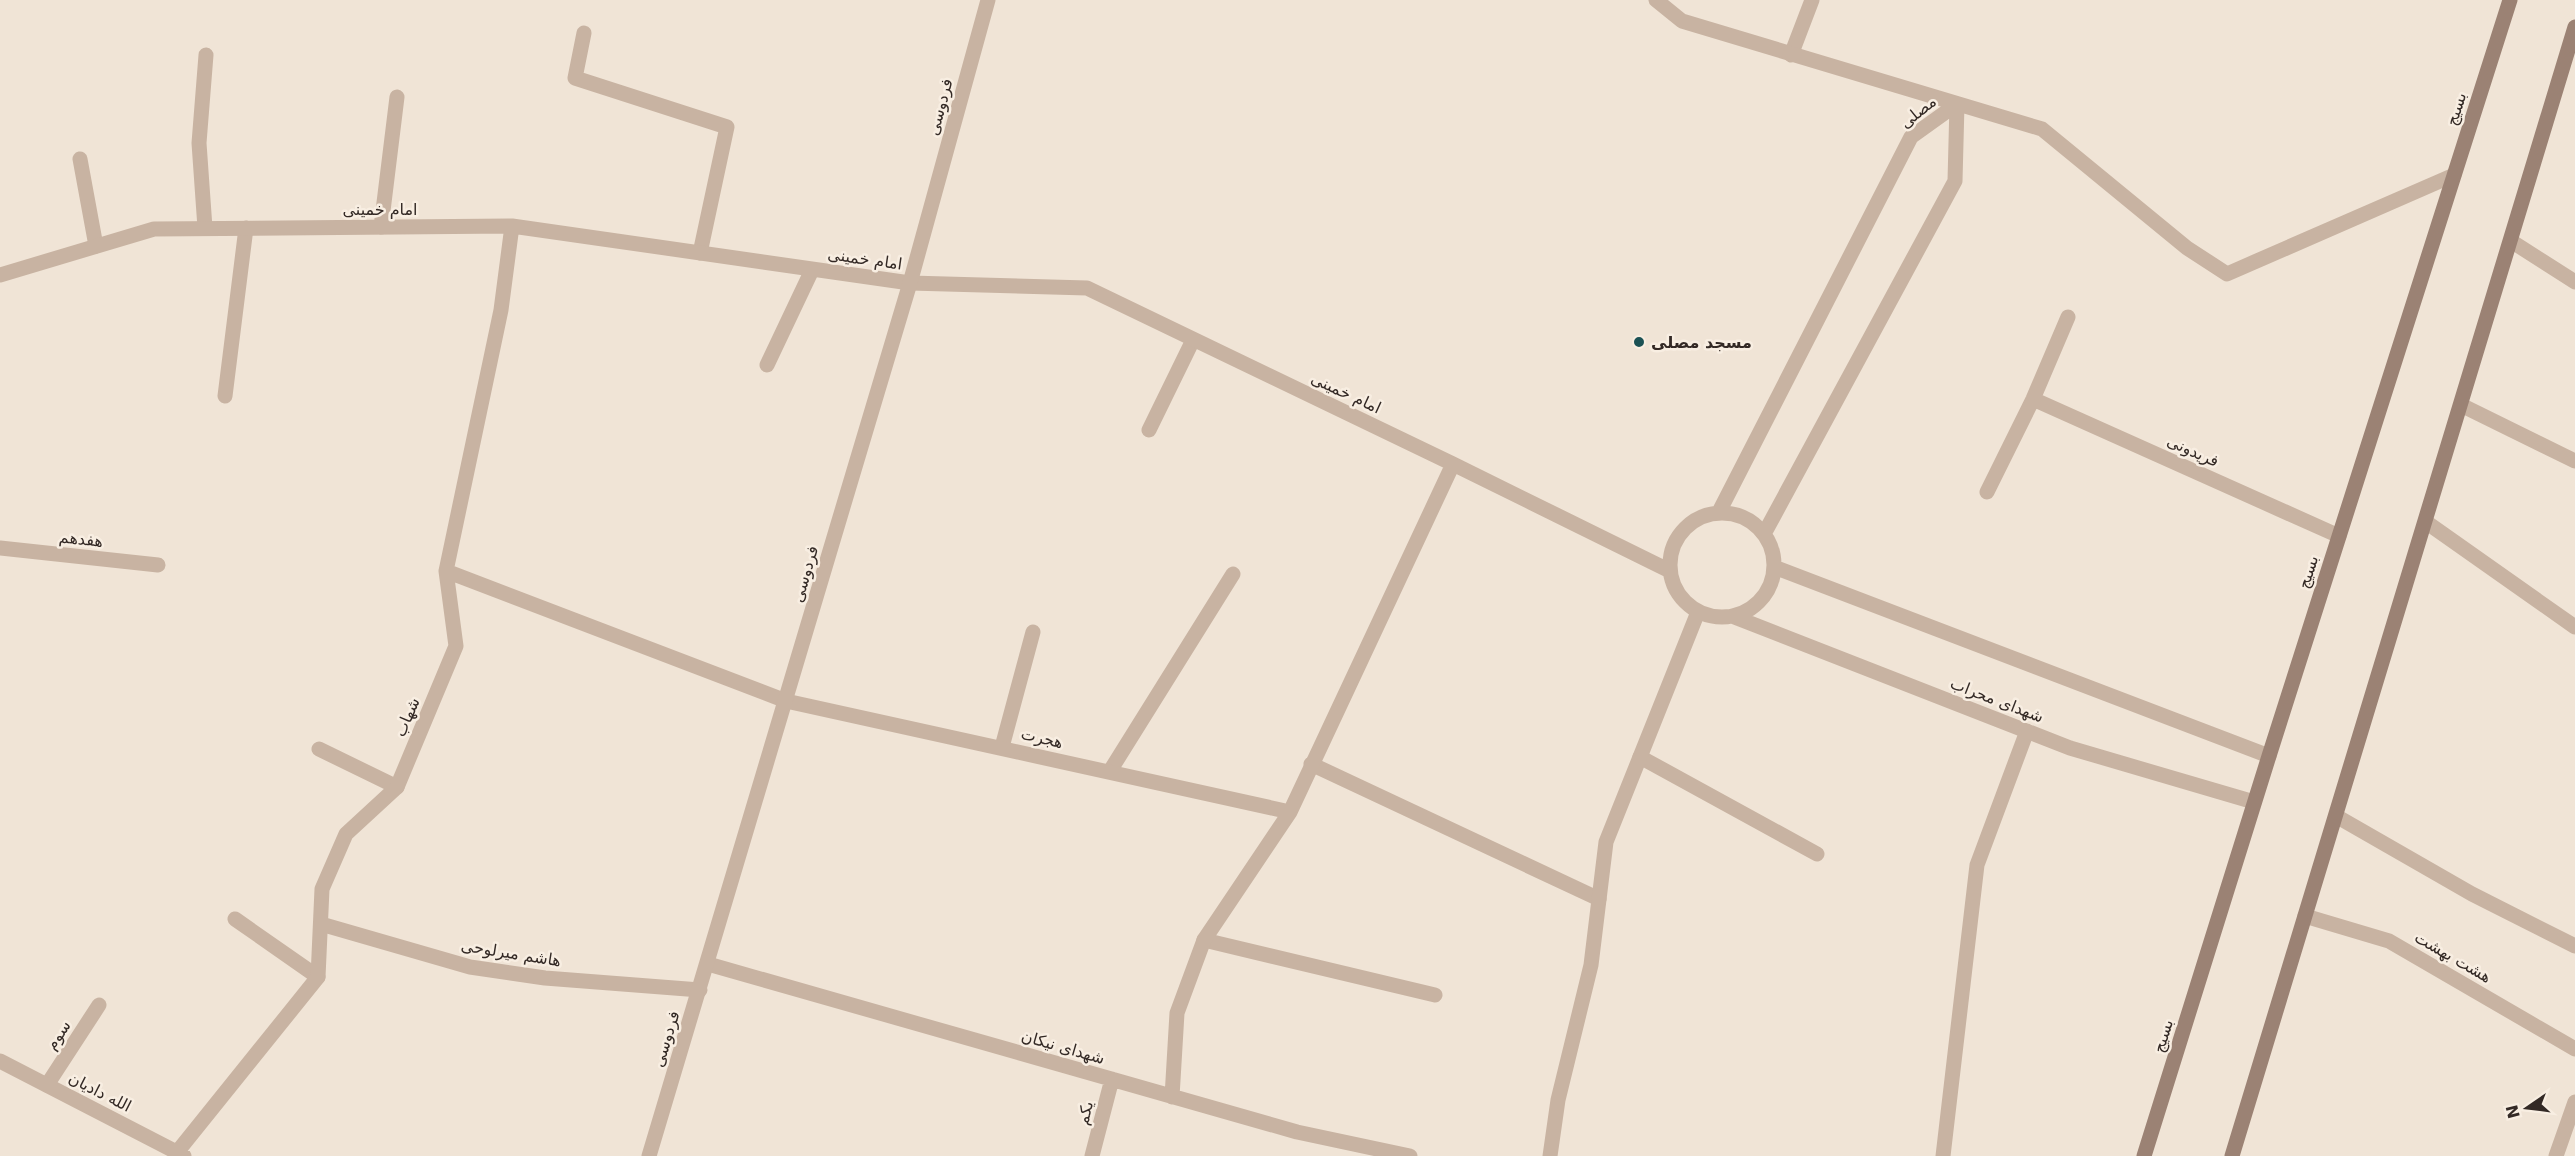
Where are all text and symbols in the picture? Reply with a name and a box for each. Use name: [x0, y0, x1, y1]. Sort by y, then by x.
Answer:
street label: فردوسی: [923, 76, 958, 138]
street label: بسیج: [2442, 90, 2470, 128]
street label: مصلی: [1896, 92, 1940, 132]
street label: امام خمینی: [342, 200, 418, 219]
street label: امام خمینی: [827, 244, 903, 274]
place label: مسجد مصلی: [1651, 333, 1752, 352]
marker: مسجد مصلی: [1632, 335, 1646, 349]
street label: امام خمینی: [1308, 369, 1384, 417]
street label: فریدونی: [2164, 431, 2222, 472]
street label: هفدهم: [58, 527, 104, 551]
street label: فردوسی: [788, 543, 823, 605]
street label: بسیج: [2294, 553, 2322, 591]
street label: شهدای محراب: [1947, 673, 2046, 727]
street label: شهاب: [390, 695, 425, 740]
street label: هجرت: [1019, 724, 1065, 753]
street label: هشت بهشت: [2411, 927, 2495, 987]
street label: هاشم میرلوحی: [459, 936, 562, 971]
street label: فردوسی: [648, 1008, 685, 1070]
street label: سوم: [41, 1017, 75, 1054]
street label: بسیج: [2149, 1017, 2177, 1055]
street label: شهدای نیکان: [1019, 1026, 1107, 1069]
street label: الله دادیان: [65, 1068, 135, 1116]
north arrow: [2497, 1078, 2557, 1138]
street label: یکم: [1073, 1099, 1097, 1127]
text: N: [2502, 1103, 2524, 1120]

